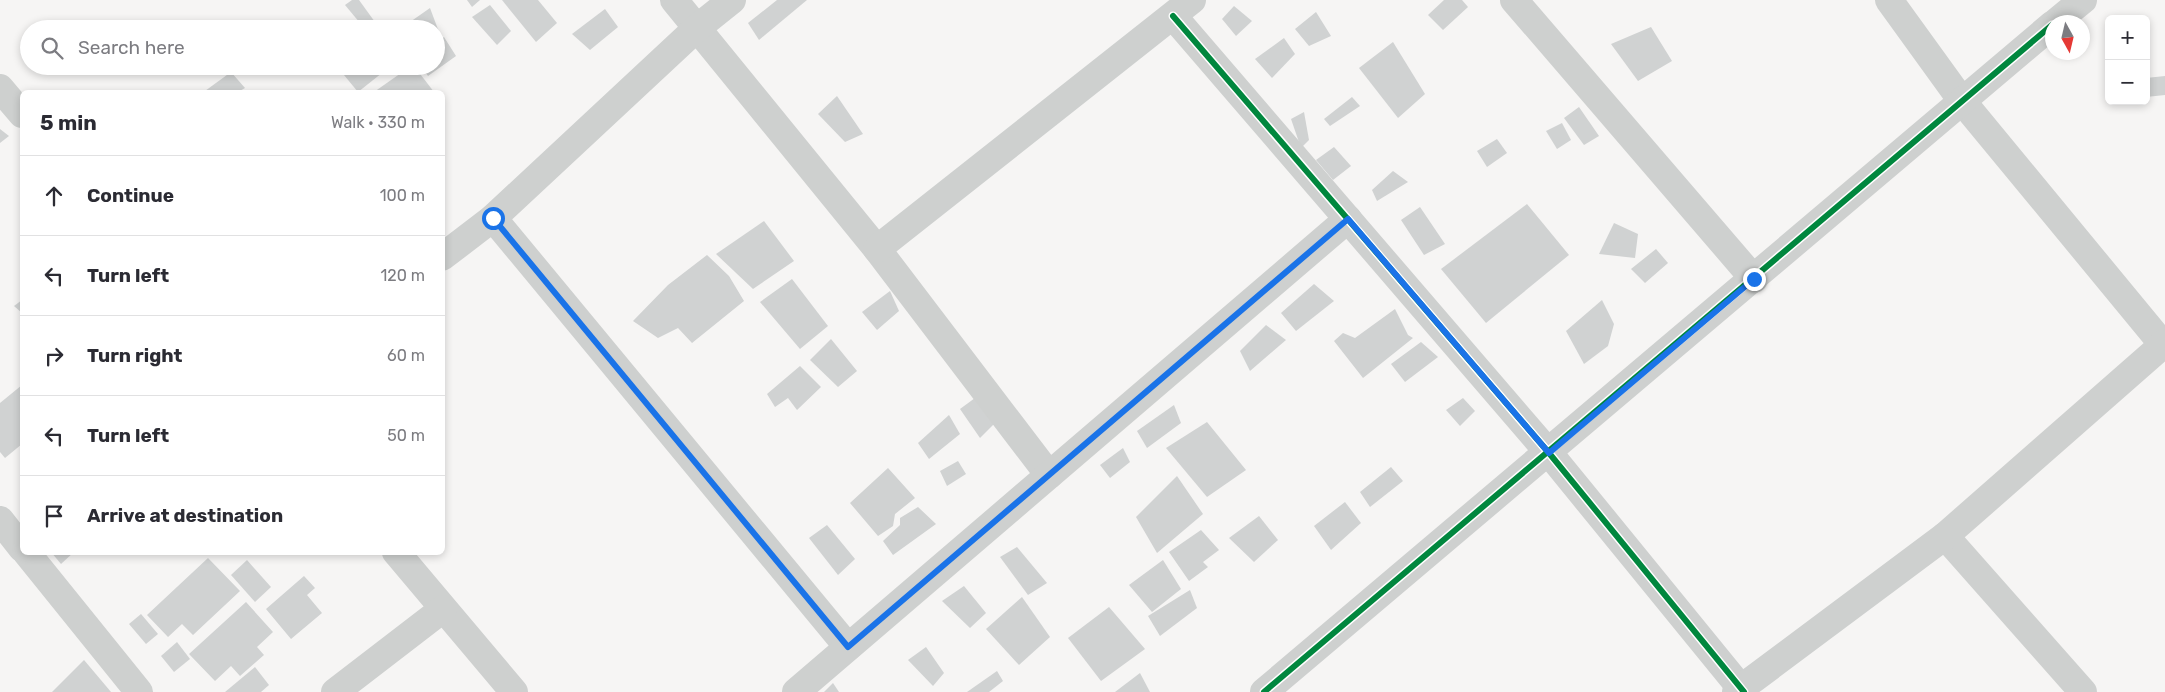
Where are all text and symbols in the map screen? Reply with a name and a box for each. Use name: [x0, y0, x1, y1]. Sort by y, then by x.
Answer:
north arrow: [2045, 15, 2090, 60]
map controls: [2105, 15, 2150, 105]
button: +: [2105, 15, 2150, 60]
search box: [20, 20, 445, 75]
icon: search: [38, 34, 66, 62]
text: Search here: [78, 36, 185, 59]
button: −: [2105, 60, 2150, 105]
text: 5 min: [40, 110, 97, 135]
text: Walk · 330 m: [331, 113, 425, 132]
icon: ahead: [40, 182, 68, 210]
text: Continue: [87, 184, 174, 207]
text: 100 m: [380, 186, 425, 205]
route start: [482, 207, 505, 230]
icon: left: [40, 262, 68, 290]
text: Turn left: [87, 264, 169, 287]
text: 120 m: [380, 266, 425, 285]
route end: [1743, 268, 1766, 291]
icon: right: [40, 342, 68, 370]
text: Turn right: [87, 344, 182, 367]
text: 60 m: [387, 346, 425, 365]
icon: left: [40, 422, 68, 450]
text: Turn left: [87, 424, 169, 447]
text: 50 m: [387, 426, 425, 445]
icon: arrive: [40, 502, 68, 530]
text: Arrive at destination: [87, 504, 283, 527]

